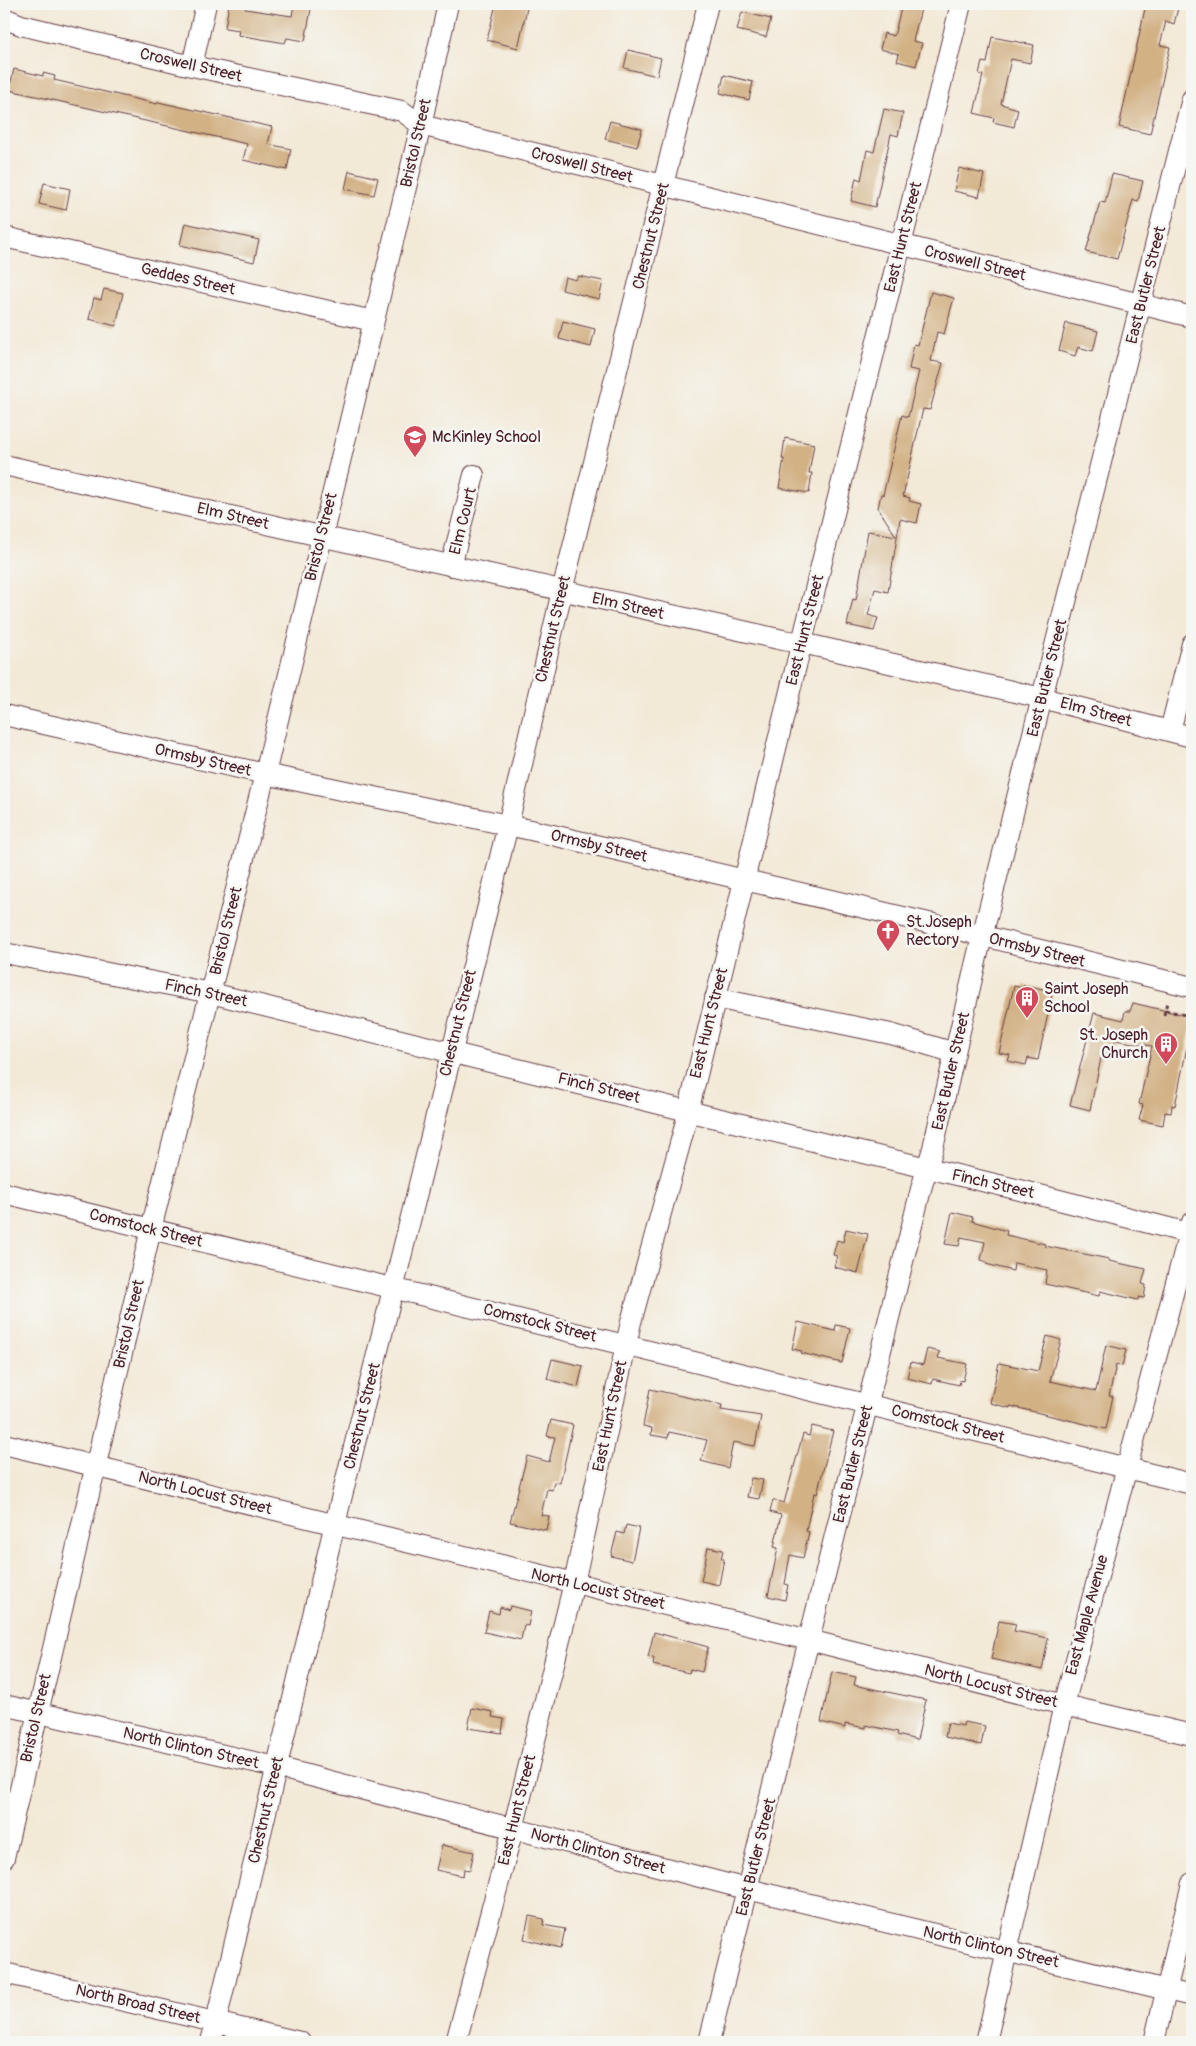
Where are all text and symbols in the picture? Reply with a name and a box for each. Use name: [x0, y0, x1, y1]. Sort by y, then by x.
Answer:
street label: Croswell Street: [138, 44, 245, 87]
street label: Bristol Street: [396, 96, 436, 189]
street label: Croswell Street: [529, 143, 635, 187]
street label: East Hunt Street: [880, 179, 927, 294]
street label: Chestnut Street: [628, 180, 674, 291]
street label: East Butler Street: [1122, 224, 1170, 346]
street label: Croswell Street: [922, 241, 1028, 285]
street label: Geddes Street: [139, 258, 238, 300]
school or university icon: McKinley School: [402, 424, 428, 458]
place label: McKinley School: [432, 427, 541, 447]
street label: Elm Court: [445, 485, 481, 557]
street label: Bristol Street: [300, 490, 342, 583]
street label: Elm Street: [195, 498, 271, 534]
street label: East Hunt Street: [782, 572, 829, 687]
street label: Chestnut Street: [531, 573, 575, 684]
street label: Elm Street: [590, 588, 666, 624]
street label: East Butler Street: [1023, 617, 1071, 739]
street label: Elm Street: [1058, 693, 1134, 731]
street label: Ormsby Street: [153, 739, 254, 781]
street label: Ormsby Street: [549, 825, 650, 867]
street label: Bristol Street: [205, 884, 247, 977]
place label: St.Joseph Rectory: [906, 912, 972, 950]
church icon: St.Joseph Rectory: [875, 918, 901, 952]
street label: Ormsby Street: [987, 928, 1088, 972]
street label: East Hunt Street: [686, 965, 733, 1080]
street label: Chestnut Street: [435, 967, 481, 1078]
street label: Finch Street: [163, 974, 250, 1012]
place label: Saint Joseph School: [1044, 979, 1129, 1017]
building icon: Saint Joseph School: [1014, 985, 1040, 1019]
street label: East Butler Street: [928, 1009, 974, 1132]
place label: St. Joseph Church: [1079, 1025, 1148, 1063]
building icon: St. Joseph Church: [1153, 1031, 1179, 1065]
street label: Finch Street: [556, 1068, 643, 1108]
street label: Finch Street: [950, 1165, 1037, 1203]
street label: Comstock Street: [87, 1204, 205, 1252]
street label: Bristol Street: [109, 1277, 149, 1370]
street label: Comstock Street: [481, 1299, 599, 1347]
street label: East Hunt Street: [588, 1358, 632, 1473]
street label: Chestnut Street: [339, 1360, 385, 1471]
street label: Comstock Street: [889, 1400, 1007, 1448]
street label: East Butler Street: [829, 1403, 877, 1525]
street label: North Locust Street: [136, 1467, 274, 1519]
street label: East Maple Avenue: [1061, 1553, 1113, 1677]
street label: North Locust Street: [529, 1564, 667, 1614]
street label: North Locust Street: [922, 1660, 1060, 1712]
street label: Bristol Street: [16, 1671, 56, 1764]
street label: North Clinton Street: [121, 1723, 261, 1773]
street label: East Hunt Street: [494, 1752, 541, 1867]
street label: Chestnut Street: [244, 1754, 288, 1865]
street label: East Butler Street: [732, 1796, 780, 1918]
street label: North Clinton Street: [528, 1823, 668, 1879]
street label: North Clinton Street: [921, 1922, 1061, 1972]
street label: North Broad Street: [74, 1980, 203, 2028]

